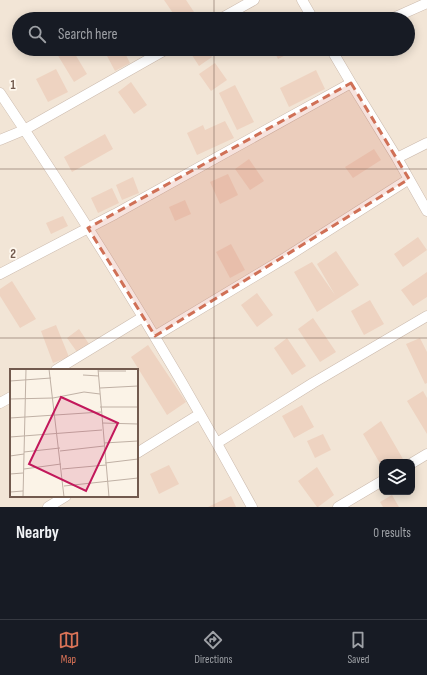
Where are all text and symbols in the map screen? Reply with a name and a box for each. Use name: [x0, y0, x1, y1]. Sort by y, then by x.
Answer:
search box: [12, 12, 415, 56]
icon: search: [26, 23, 48, 45]
text: Search here: [58, 25, 118, 44]
text: 1: [10, 77, 16, 93]
text: 2: [10, 246, 16, 262]
inset map: [10, 369, 138, 497]
map controls: [379, 459, 415, 495]
button: layers: [379, 459, 415, 495]
text: Nearby: [16, 523, 59, 543]
text: 0 results: [373, 525, 411, 541]
tab: Map: [58, 629, 80, 666]
tab: Directions: [195, 629, 232, 666]
tab: Saved: [347, 629, 369, 666]

